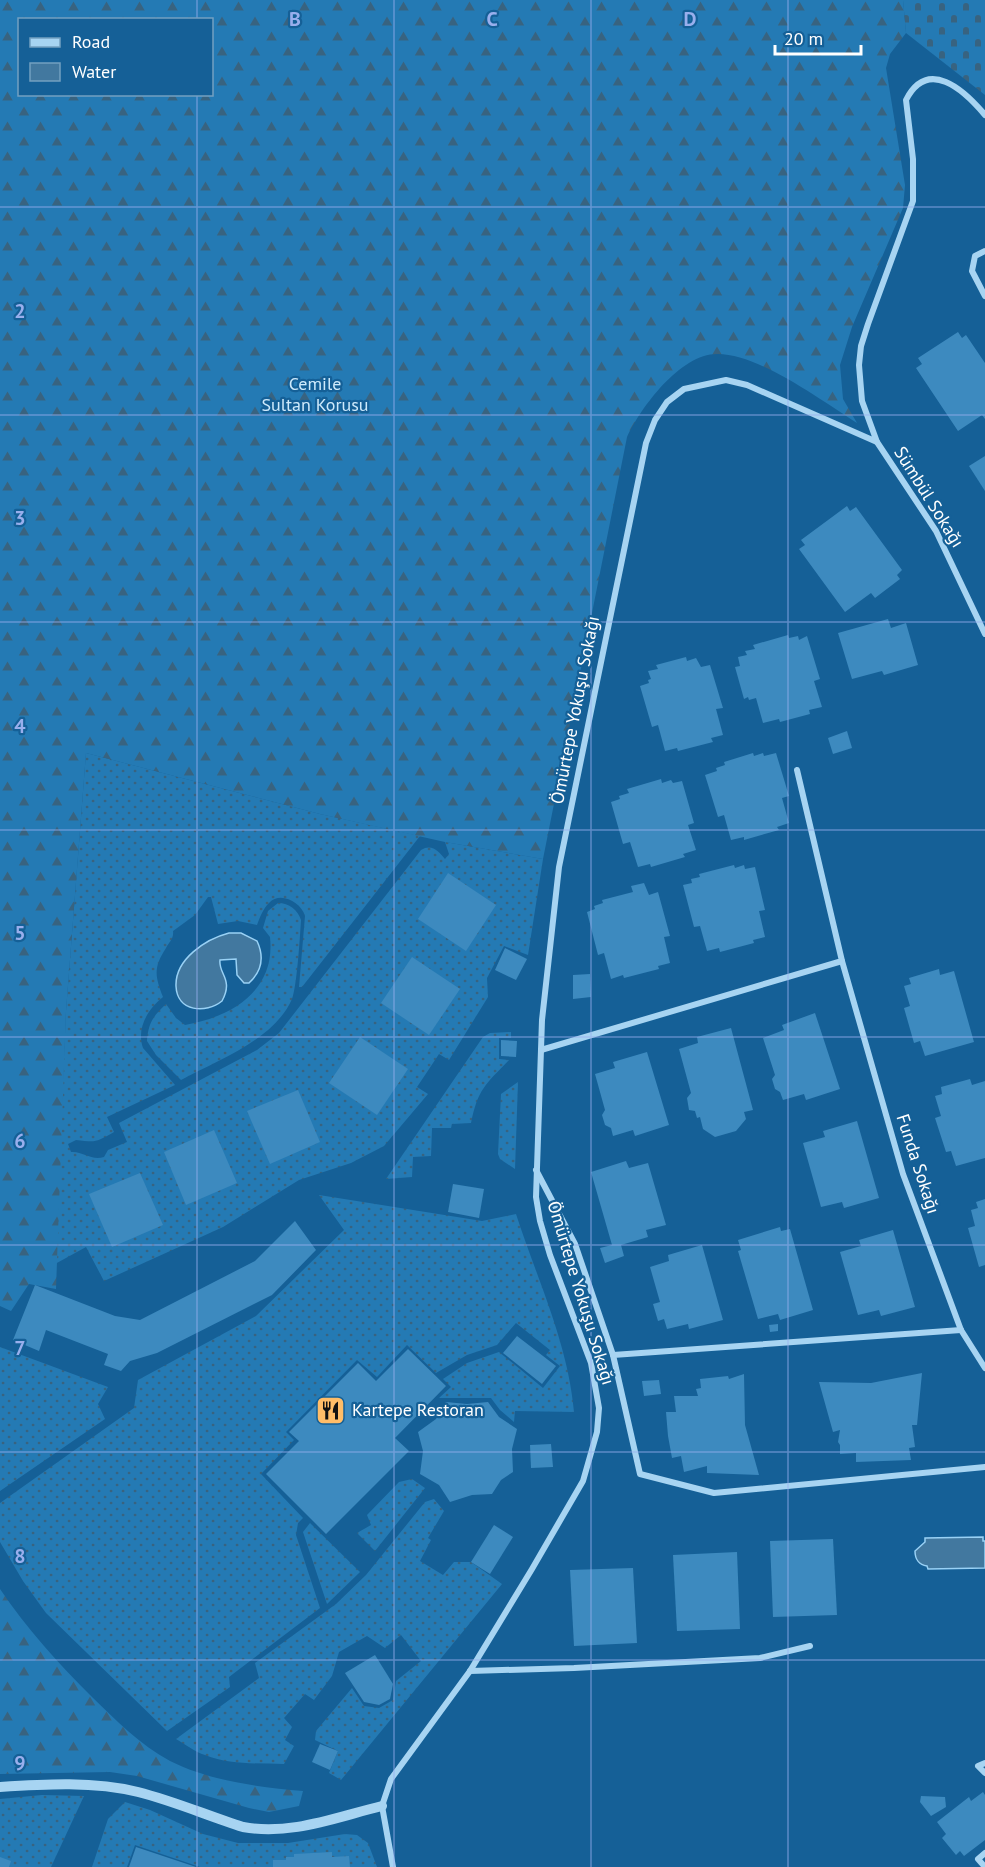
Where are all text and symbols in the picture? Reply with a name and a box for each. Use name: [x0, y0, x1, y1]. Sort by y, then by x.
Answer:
text: B: [289, 6, 301, 32]
text: C: [486, 6, 498, 32]
text: D: [684, 6, 697, 32]
legend: [18, 18, 213, 96]
scale bar: [775, 18, 860, 56]
text: 20 m: [784, 27, 823, 50]
text: Road: [72, 30, 110, 53]
text: Water: [72, 60, 116, 83]
text: 2: [14, 298, 26, 324]
park label: Cemile Sultan Korusu: [261, 372, 369, 416]
street label: Sümbül Sokağı: [889, 442, 970, 551]
text: 3: [14, 505, 26, 531]
street label: Ömürtepe Yokuşu Sokağı: [545, 614, 604, 806]
text: 4: [14, 713, 26, 739]
text: 5: [14, 920, 26, 946]
street label: Funda Sokağı: [892, 1111, 945, 1217]
text: 6: [14, 1128, 26, 1154]
street label: Ömürtepe Yokuşu Sokağı: [543, 1198, 620, 1388]
text: 7: [14, 1335, 26, 1361]
restaurant icon: Kartepe Restoran: [315, 1394, 347, 1426]
place label: Kartepe Restoran: [352, 1398, 484, 1421]
text: 8: [14, 1543, 26, 1569]
text: 9: [14, 1750, 26, 1776]

